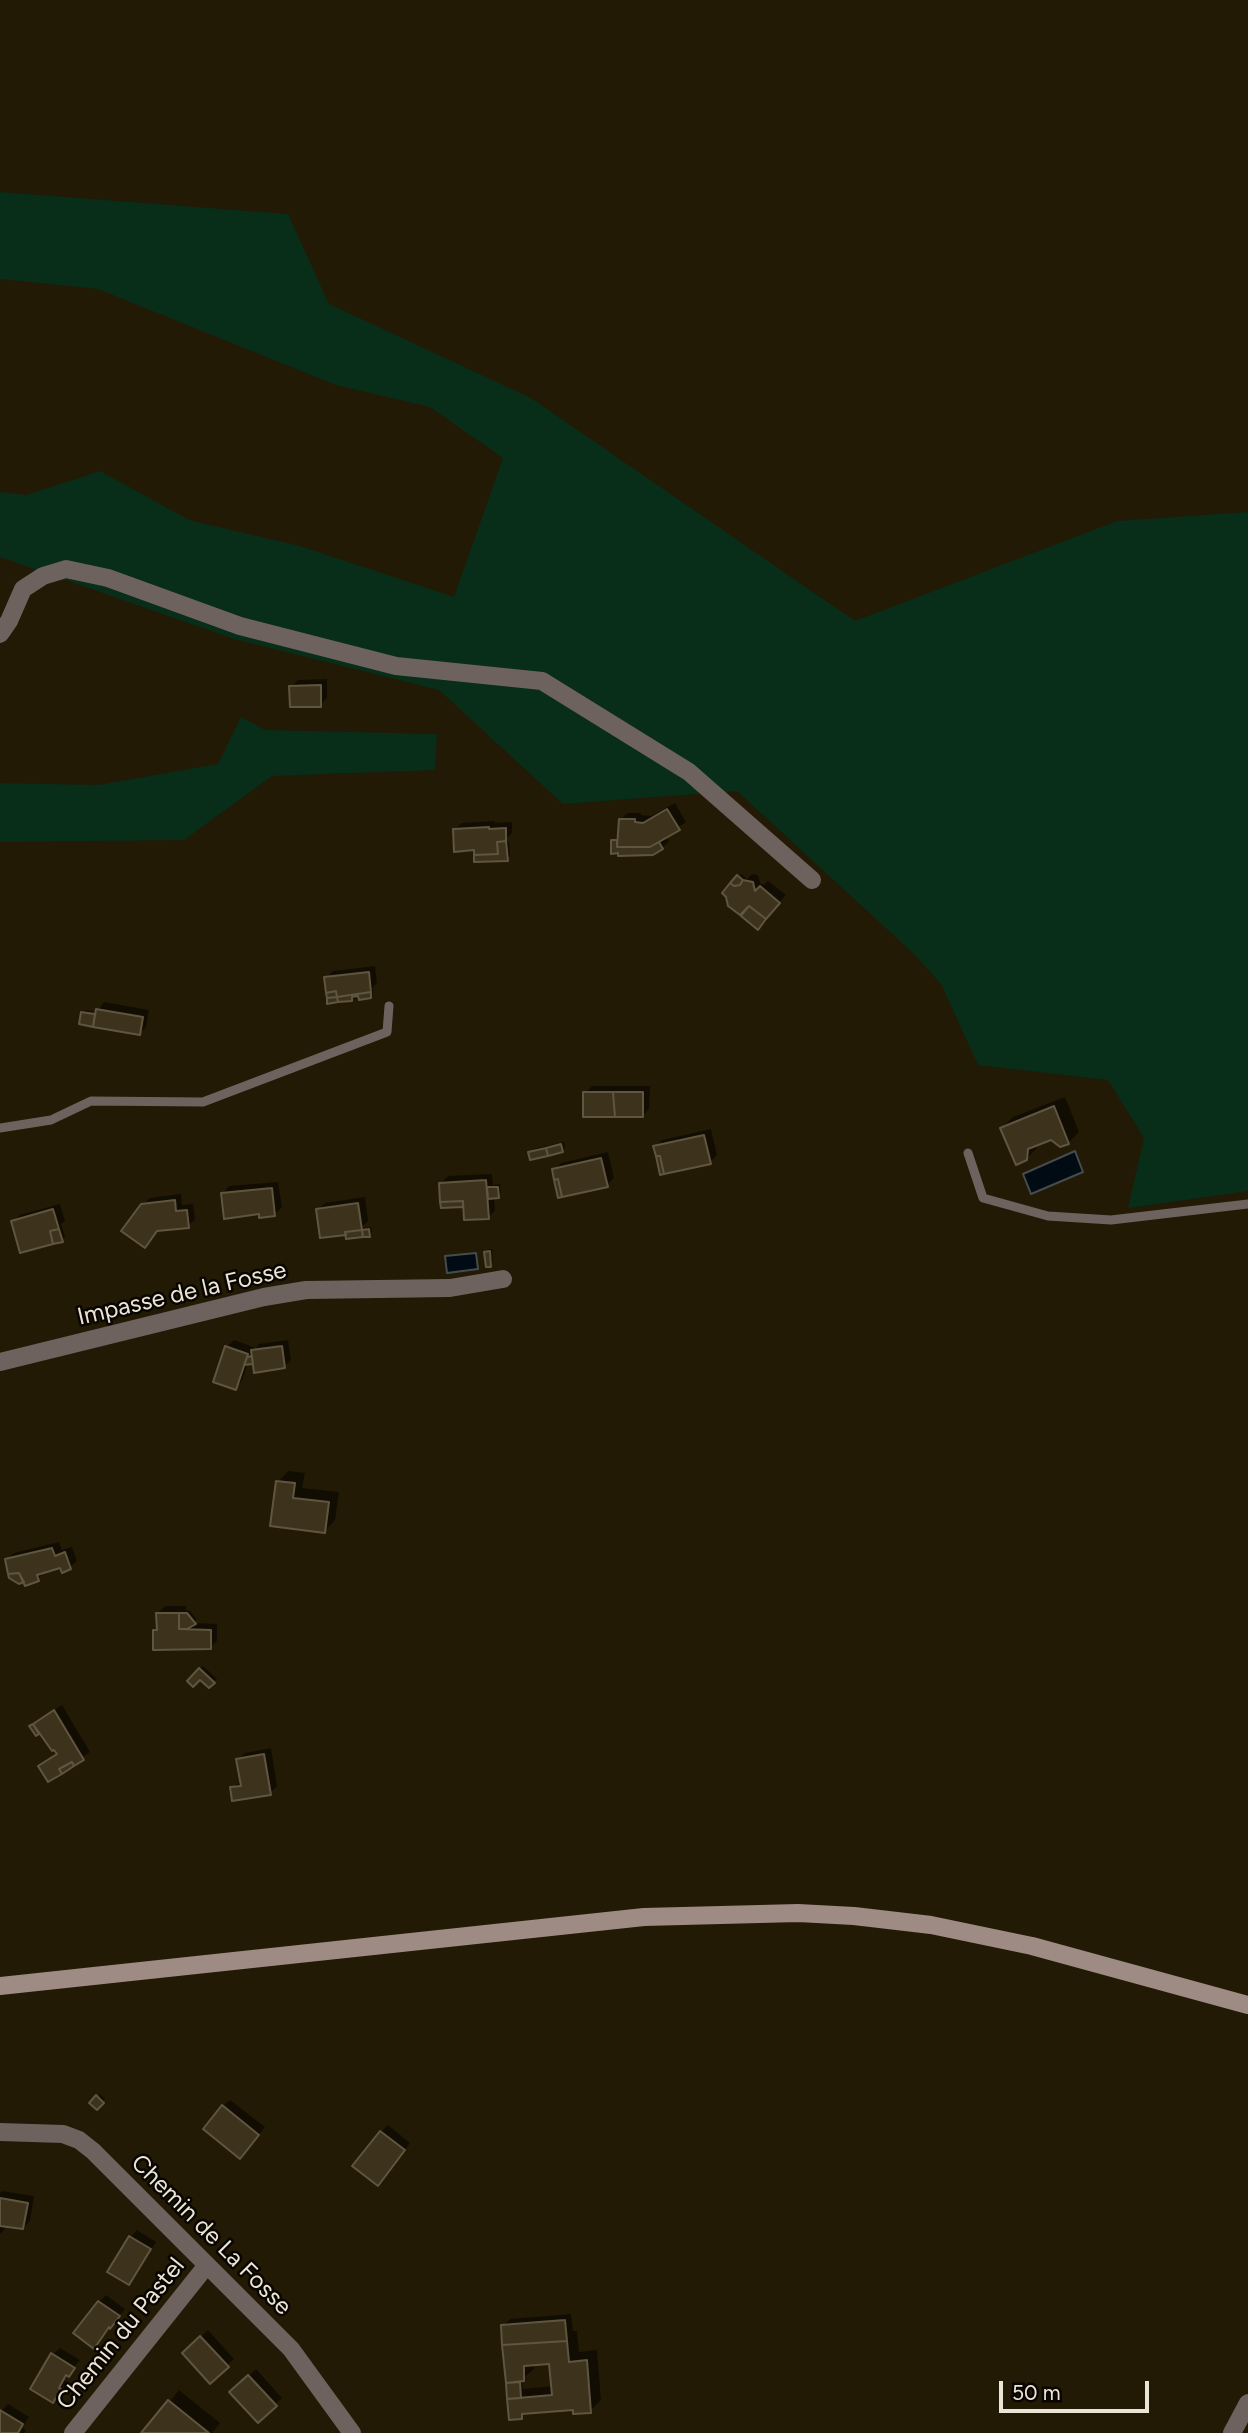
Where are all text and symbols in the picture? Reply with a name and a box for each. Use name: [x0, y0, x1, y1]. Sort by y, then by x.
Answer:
street label: Impasse de la Fosse: [75, 1256, 289, 1332]
street label: Chemin de La Fosse: [125, 2149, 297, 2321]
street label: Chemin du Pastel: [51, 2252, 191, 2416]
scale bar: [1003, 2366, 1154, 2410]
text: 50 m: [1012, 2380, 1061, 2405]

